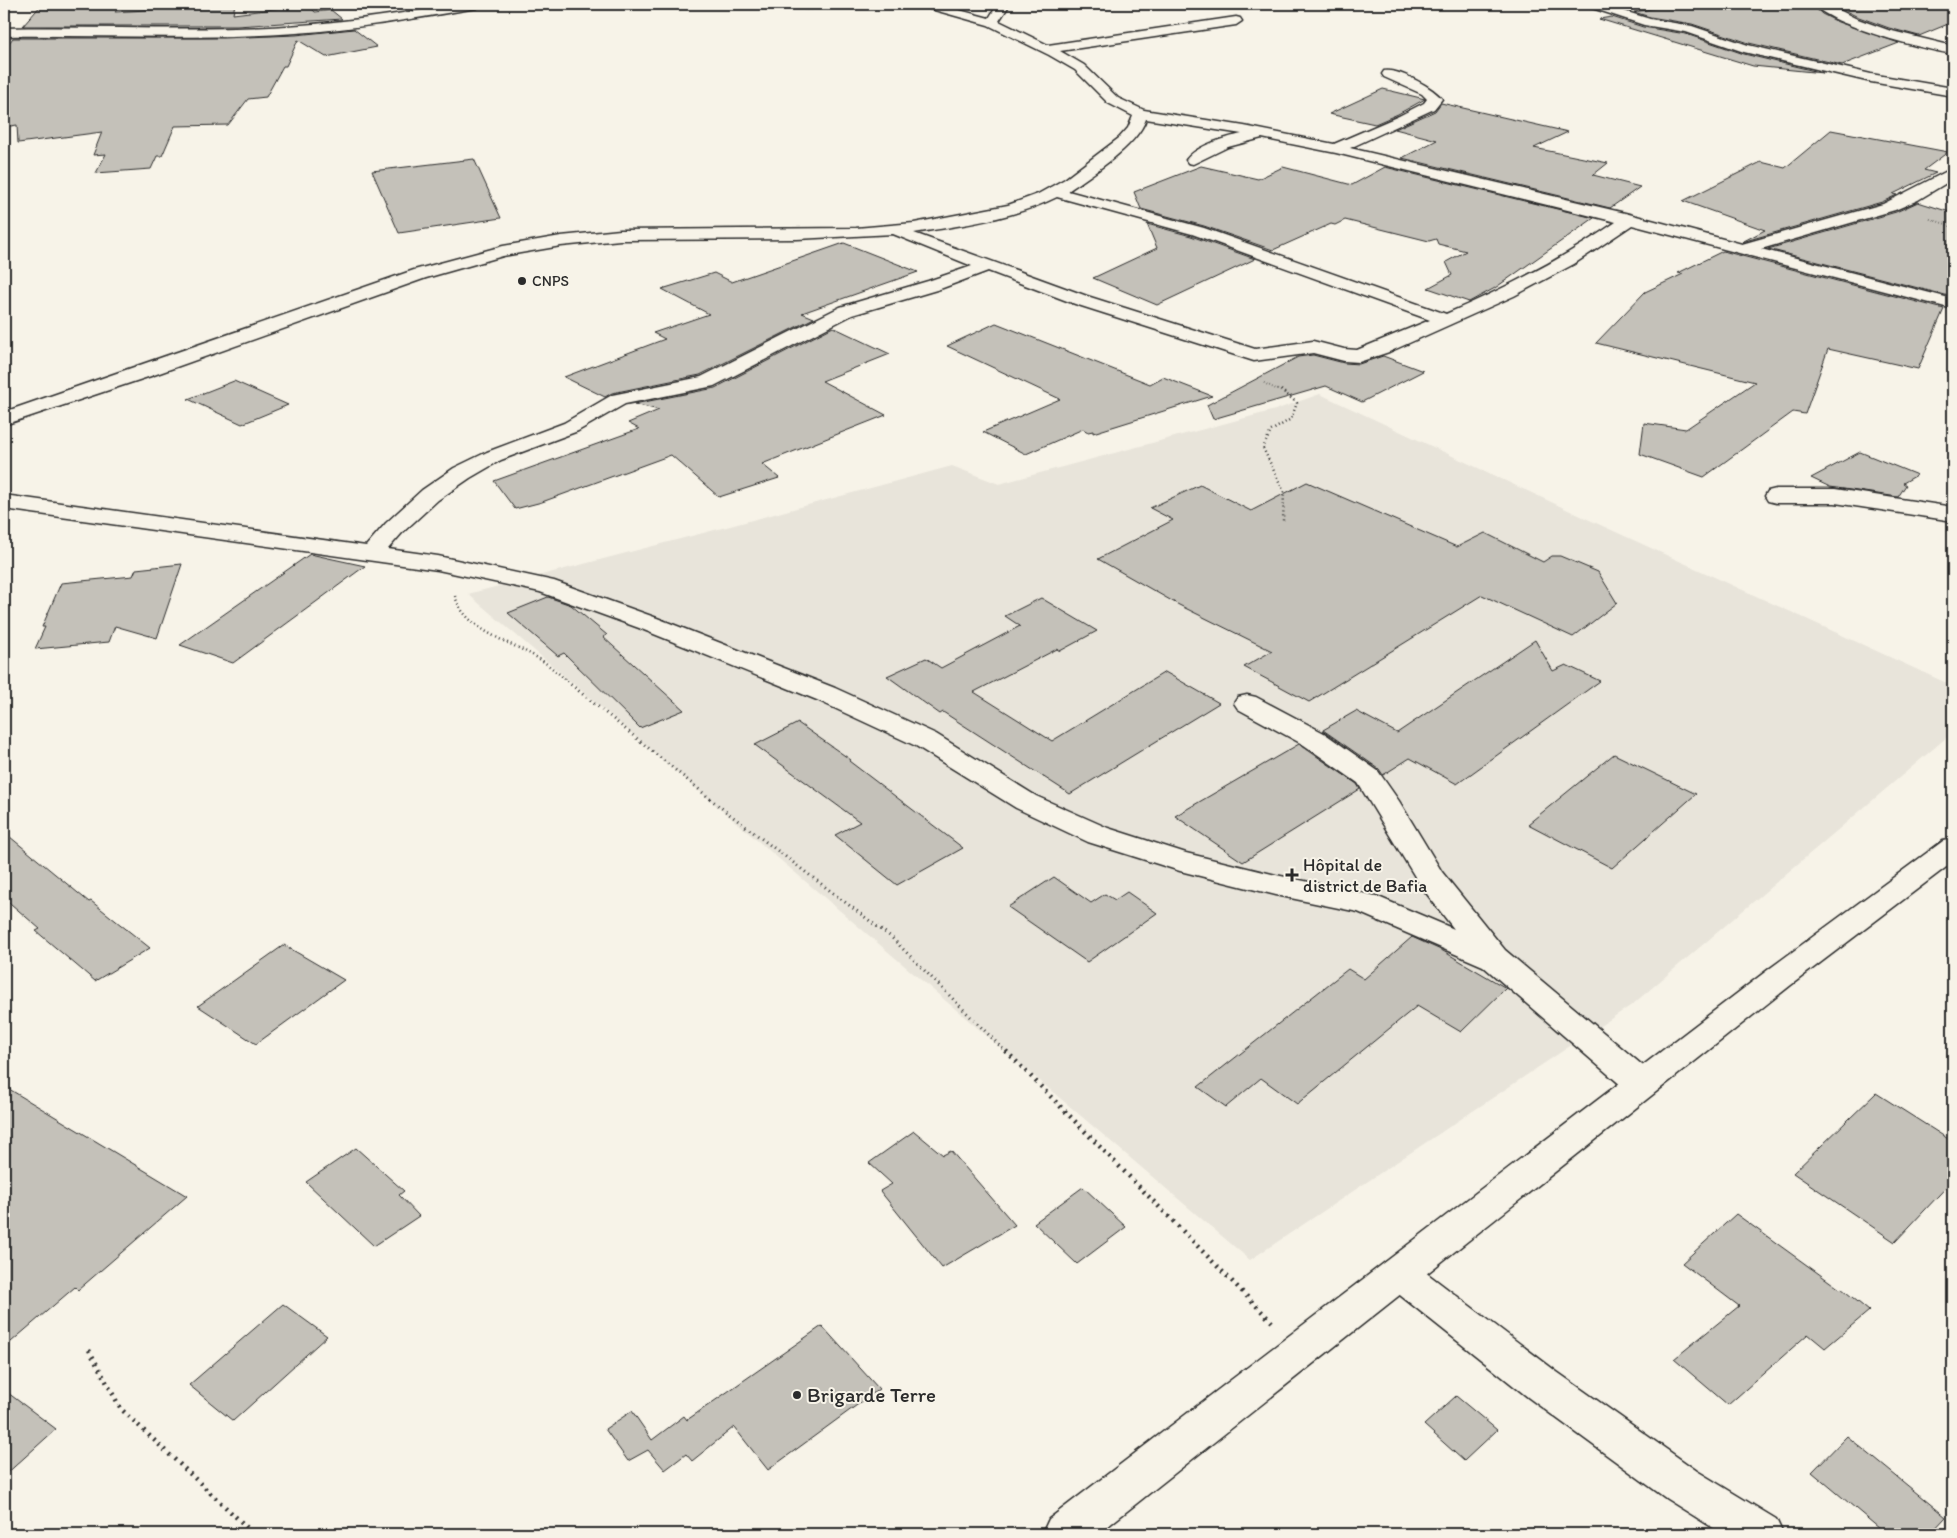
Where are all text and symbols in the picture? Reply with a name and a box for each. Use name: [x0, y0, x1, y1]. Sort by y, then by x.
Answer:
place label: CNPS: [532, 272, 569, 290]
marker: CNPS: [516, 275, 528, 287]
place label: Hôpital de district de Bafia: [1303, 854, 1427, 897]
marker: Hôpital de district de Bafia: [1285, 868, 1299, 882]
place label: Brigarde Terre: [807, 1382, 936, 1407]
marker: Brigarde Terre: [791, 1389, 803, 1401]

